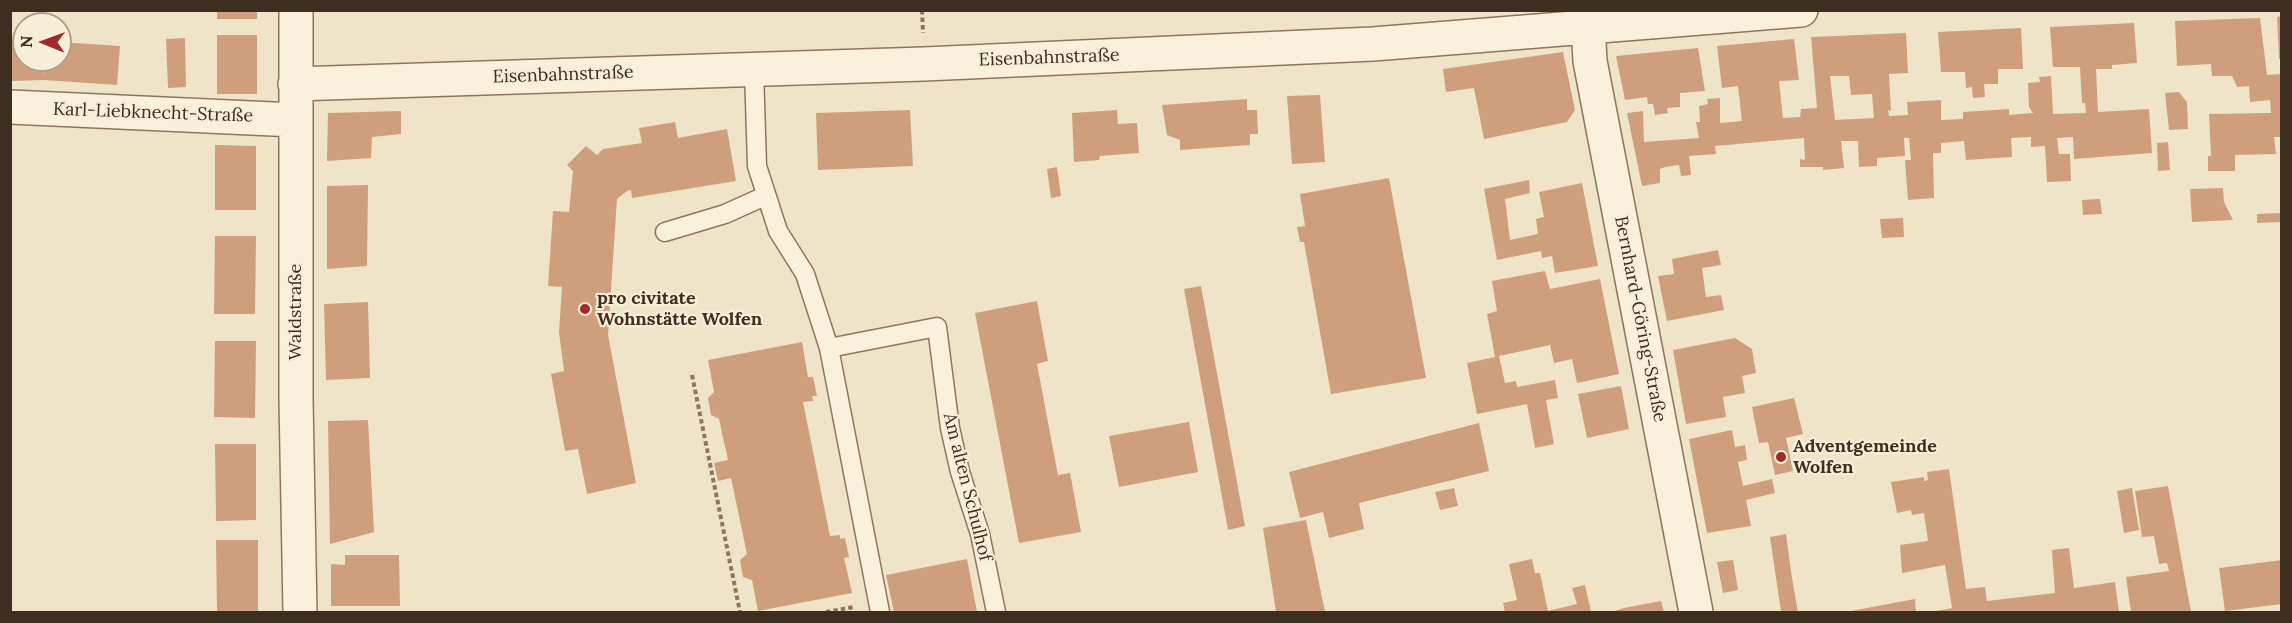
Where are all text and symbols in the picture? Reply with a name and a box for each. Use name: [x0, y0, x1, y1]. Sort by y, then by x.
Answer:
north arrow: [12, 12, 72, 72]
text: N: [16, 35, 36, 48]
street label: Eisenbahnstraße: [978, 45, 1120, 71]
street label: Eisenbahnstraße: [492, 62, 634, 88]
street label: Karl-Liebknecht-Straße: [52, 99, 254, 127]
street label: Bernhard-Göring-Straße: [1609, 214, 1671, 424]
street label: Waldstraße: [285, 264, 307, 360]
place label: pro civitate Wohnstätte Wolfen: [597, 288, 762, 330]
marker: pro civitate Wohnstätte Wolfen: [578, 302, 592, 316]
street label: Am alten Schulhof: [938, 411, 996, 563]
place label: Adventgemeinde Wolfen: [1793, 436, 1937, 478]
marker: Adventgemeinde Wolfen: [1774, 450, 1788, 464]

